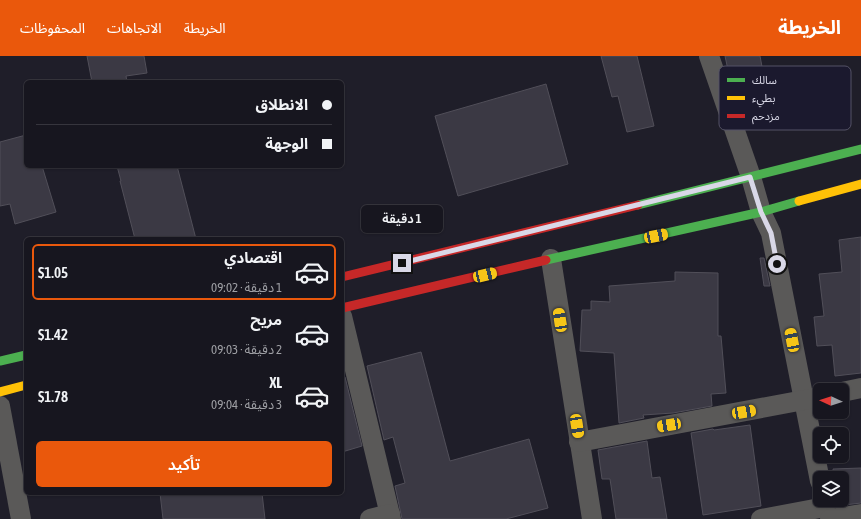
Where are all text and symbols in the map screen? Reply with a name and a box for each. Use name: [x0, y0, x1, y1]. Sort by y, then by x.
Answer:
text: الخريطة: [778, 16, 841, 38]
text: المحفوظات: [20, 20, 85, 36]
text: الاتجاهات: [107, 20, 162, 36]
text: الخريطة: [184, 20, 226, 36]
legend: [719, 66, 851, 130]
text: سالك: [752, 74, 777, 86]
text: بطيء: [752, 92, 775, 108]
text: الانطلاق: [256, 96, 308, 113]
text: مزدحم: [752, 110, 780, 125]
text: الوجهة: [265, 135, 308, 152]
callout: 1 دقيقة: [361, 205, 443, 233]
text: 1 دقيقة: [382, 211, 422, 226]
car: [643, 228, 669, 244]
text: اقتصادي: [224, 249, 282, 266]
icon: car: [294, 254, 330, 290]
route end: [393, 254, 411, 272]
route start: [768, 255, 786, 273]
text: $1.05: [38, 264, 68, 281]
car: [472, 266, 498, 284]
text: 1 دقيقة · 09:02: [211, 280, 282, 295]
car: [552, 307, 568, 333]
text: مريح: [250, 311, 282, 328]
icon: car: [294, 316, 330, 352]
text: $1.42: [38, 326, 68, 343]
car: [784, 327, 800, 353]
text: 2 دقيقة · 09:03: [211, 342, 282, 357]
text: XL: [269, 374, 282, 391]
icon: car: [294, 378, 330, 414]
north arrow: [813, 383, 849, 419]
map controls: [813, 383, 849, 507]
text: $1.78: [38, 388, 68, 405]
text: 3 دقيقة · 09:04: [211, 397, 282, 412]
car: [731, 404, 757, 420]
car: [569, 413, 585, 439]
car: [656, 417, 682, 433]
button: locate: [813, 427, 849, 463]
button: تأكيد: [36, 441, 332, 487]
button: layers: [813, 471, 849, 507]

